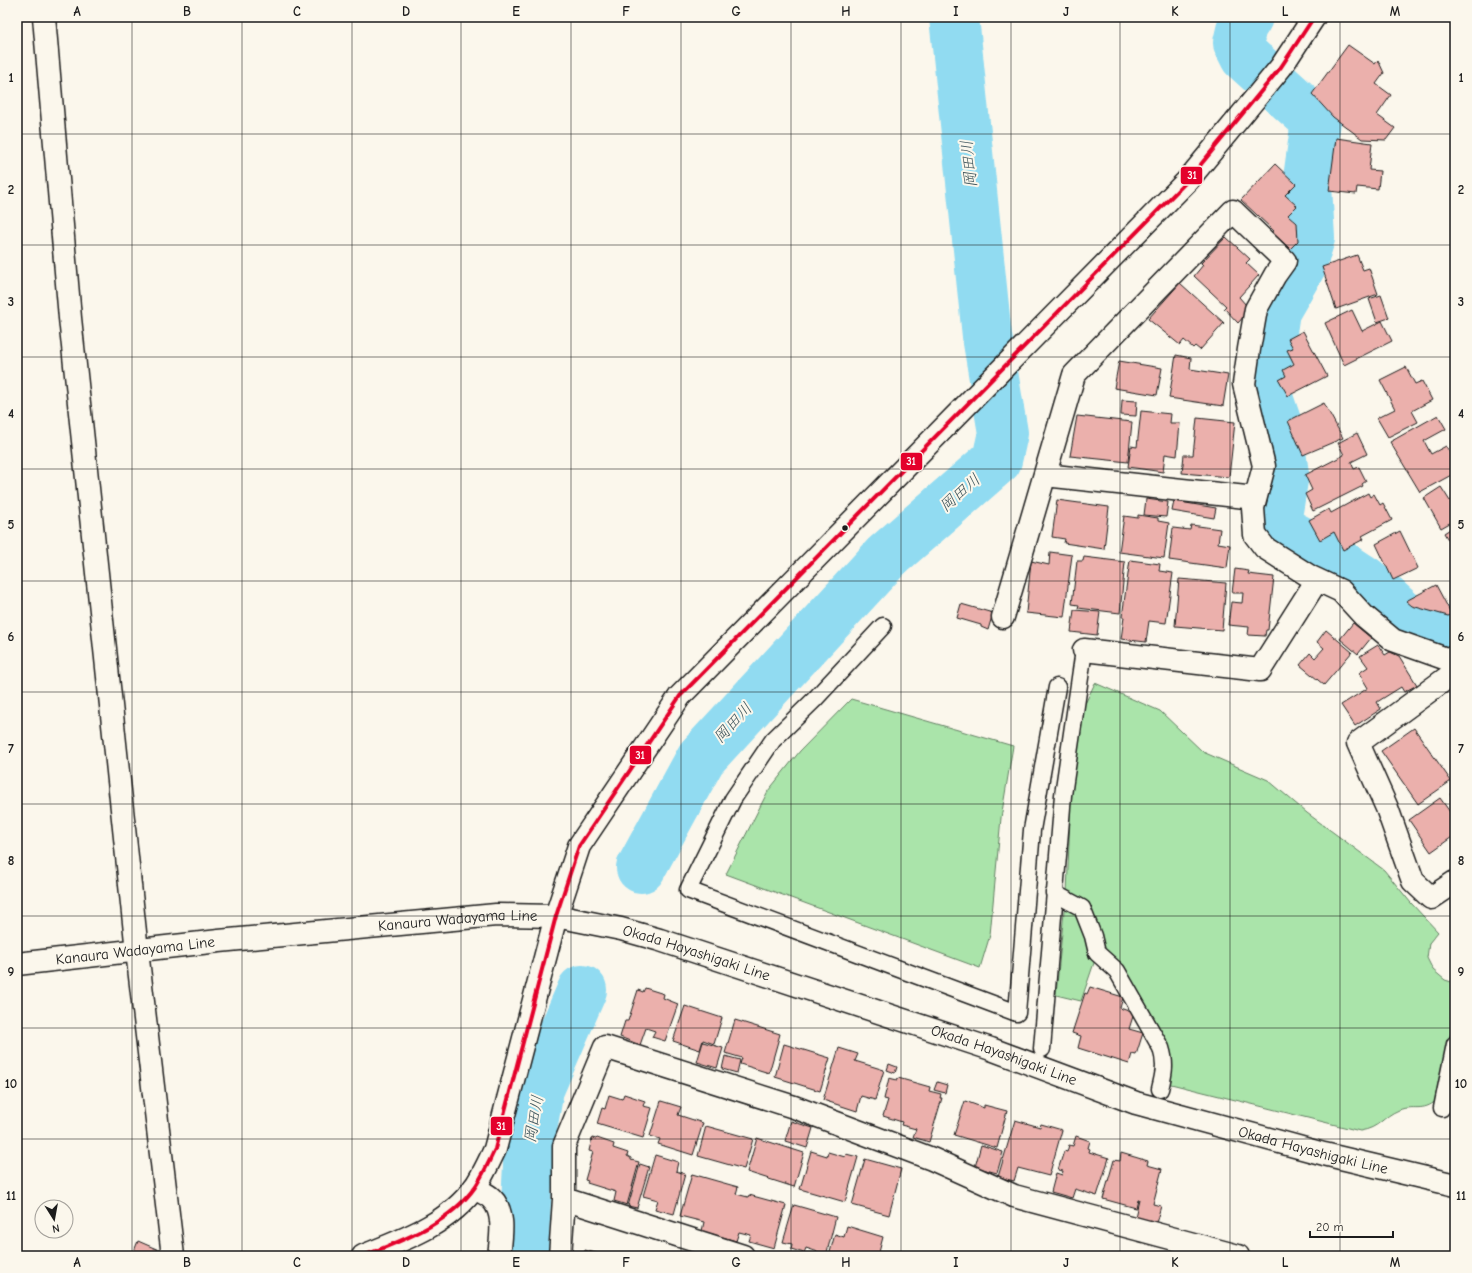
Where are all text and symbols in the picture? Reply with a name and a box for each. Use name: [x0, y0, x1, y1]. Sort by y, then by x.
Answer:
text: A: [73, 4, 81, 19]
text: B: [183, 4, 191, 19]
text: C: [293, 4, 301, 19]
text: D: [402, 4, 410, 19]
text: E: [512, 4, 520, 19]
text: F: [622, 4, 630, 19]
text: G: [731, 4, 741, 19]
text: H: [841, 4, 851, 19]
text: I: [953, 4, 959, 19]
text: J: [1063, 4, 1069, 19]
text: K: [1171, 4, 1179, 19]
text: L: [1282, 4, 1289, 19]
text: M: [1390, 4, 1401, 19]
text: 1: [8, 70, 14, 85]
text: 1: [1458, 70, 1464, 85]
water label: 岡田川: [958, 139, 980, 189]
line badge: 31: [1180, 166, 1203, 185]
text: 31: [1187, 169, 1197, 182]
text: 2: [8, 182, 14, 197]
text: 2: [1458, 182, 1464, 197]
text: 3: [8, 294, 14, 309]
text: 3: [1458, 294, 1464, 309]
text: 4: [8, 406, 14, 421]
text: 4: [1458, 406, 1464, 421]
line badge: 31: [900, 452, 923, 471]
text: 31: [906, 455, 916, 468]
water label: 岡田川: [936, 470, 984, 516]
text: 5: [8, 517, 15, 532]
text: 5: [1458, 517, 1465, 532]
unlabelled marker: [840, 523, 850, 533]
text: 6: [8, 629, 15, 644]
text: 6: [1458, 629, 1465, 644]
water label: 岡田川: [710, 699, 756, 747]
text: 7: [8, 741, 14, 756]
text: 7: [1458, 741, 1464, 756]
line badge: 31: [629, 745, 652, 765]
text: 31: [635, 749, 645, 762]
text: 8: [8, 853, 14, 868]
text: 8: [1458, 853, 1464, 868]
street label: Kanaura Wadayama Line: [377, 906, 538, 935]
street label: Okada Hayashigaki Line: [621, 921, 773, 985]
street label: Kanaura Wadayama Line: [55, 932, 216, 969]
text: 9: [8, 964, 15, 979]
text: 9: [1458, 964, 1465, 979]
street label: Okada Hayashigaki Line: [929, 1021, 1080, 1089]
text: 10: [5, 1076, 17, 1091]
text: 10: [1455, 1076, 1467, 1091]
water label: 岡田川: [521, 1094, 547, 1144]
line badge: 31: [490, 1116, 513, 1136]
text: 31: [496, 1120, 506, 1133]
street label: Okada Hayashigaki Line: [1236, 1122, 1390, 1178]
text: 11: [6, 1188, 16, 1203]
text: 11: [1456, 1188, 1466, 1203]
north arrow: [34, 1199, 74, 1239]
scale bar: [1310, 1213, 1393, 1239]
text: 20 m: [1316, 1220, 1344, 1234]
text: N: [51, 1221, 61, 1235]
text: A: [73, 1255, 81, 1270]
text: B: [183, 1255, 191, 1270]
text: C: [293, 1255, 301, 1270]
text: D: [402, 1255, 410, 1270]
text: E: [512, 1255, 520, 1270]
text: F: [622, 1255, 630, 1270]
text: G: [731, 1255, 741, 1270]
text: H: [841, 1255, 851, 1270]
text: I: [953, 1255, 959, 1270]
text: J: [1063, 1255, 1069, 1270]
text: K: [1171, 1255, 1179, 1270]
text: L: [1282, 1255, 1289, 1270]
text: M: [1390, 1255, 1401, 1270]

